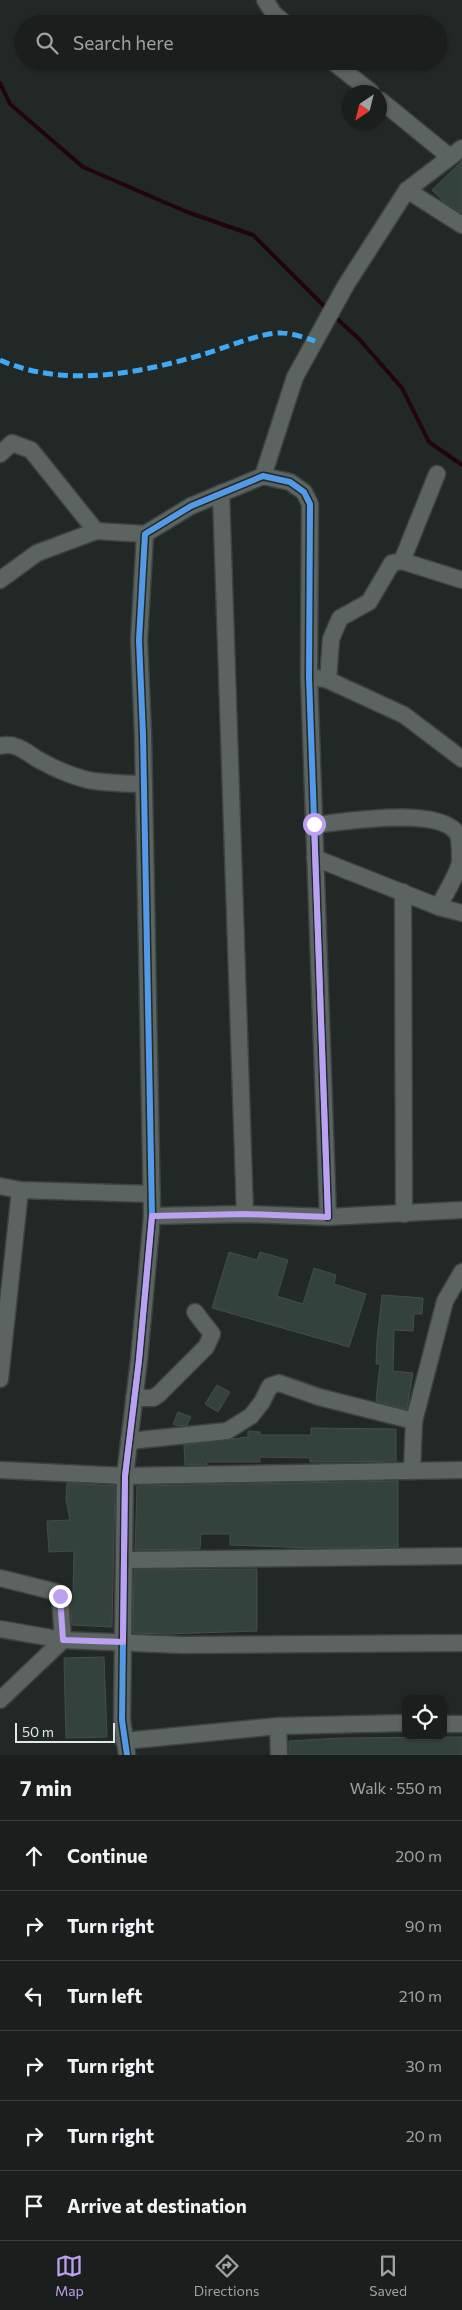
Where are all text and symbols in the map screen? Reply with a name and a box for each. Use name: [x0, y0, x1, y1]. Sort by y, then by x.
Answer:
search box: [15, 15, 447, 70]
icon: search: [33, 29, 61, 57]
text: Search here: [73, 31, 173, 54]
north arrow: [342, 85, 387, 130]
route start: [303, 813, 326, 836]
route end: [49, 1585, 72, 1608]
map controls: [402, 1695, 447, 1740]
button: locate: [402, 1695, 447, 1740]
scale bar: [15, 1720, 115, 1743]
text: 50 m: [22, 1723, 54, 1740]
text: 7 min: [20, 1775, 72, 1800]
text: Walk · 550 m: [350, 1778, 442, 1797]
icon: ahead: [20, 1842, 48, 1870]
text: Continue: [67, 1844, 147, 1867]
text: 200 m: [395, 1846, 442, 1865]
icon: right: [20, 1912, 48, 1940]
text: Turn right: [67, 1914, 154, 1937]
text: 90 m: [405, 1916, 442, 1935]
icon: left: [20, 1982, 48, 2010]
text: Turn left: [67, 1984, 142, 2007]
text: 210 m: [399, 1986, 442, 2005]
icon: right: [20, 2052, 48, 2080]
text: Turn right: [67, 2054, 154, 2077]
text: 30 m: [405, 2056, 442, 2075]
icon: right: [20, 2122, 48, 2150]
text: Turn right: [67, 2124, 154, 2147]
text: 20 m: [406, 2126, 442, 2145]
icon: arrive: [20, 2192, 48, 2220]
text: Arrive at destination: [67, 2194, 247, 2217]
tab: Map: [55, 2252, 84, 2299]
tab: Directions: [194, 2252, 259, 2299]
tab: Saved: [369, 2252, 407, 2299]

